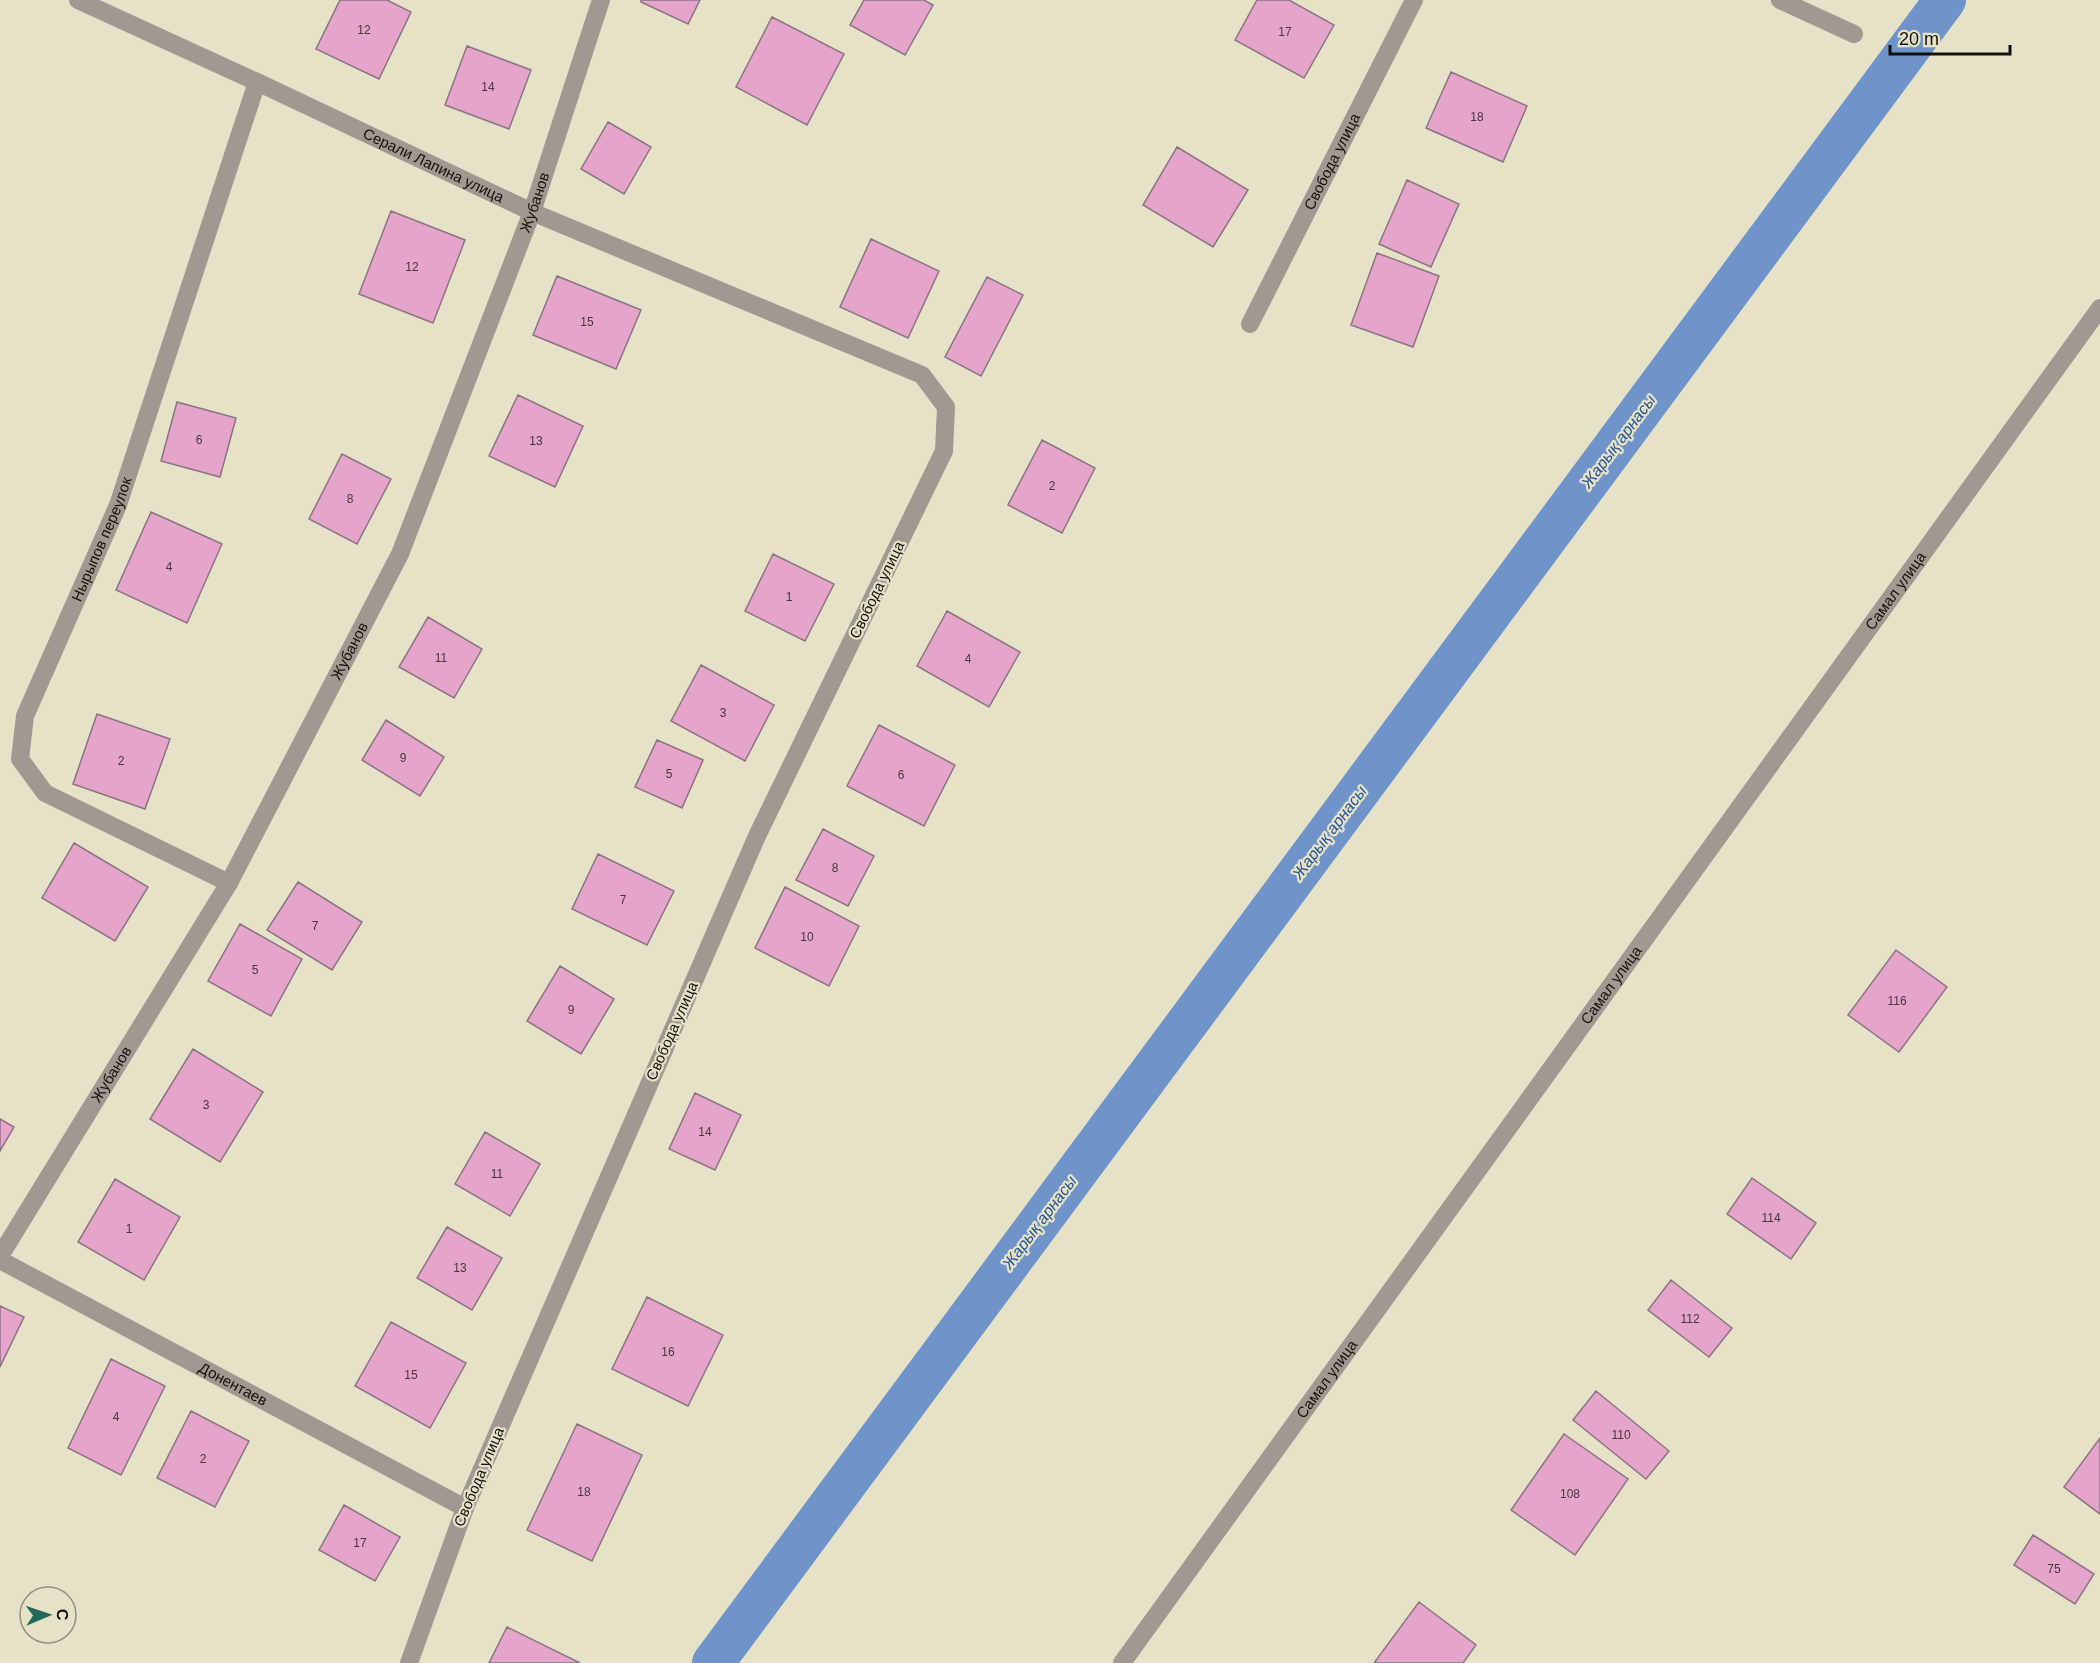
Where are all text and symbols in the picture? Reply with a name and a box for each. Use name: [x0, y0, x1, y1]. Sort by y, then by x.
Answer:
scale bar: [1890, 18, 2010, 56]
house number: 12: [357, 23, 371, 37]
house number: 17: [1278, 25, 1292, 39]
text: 20 m: [1899, 29, 1939, 49]
house number: 14: [481, 80, 495, 94]
street label: Свобода улица: [1300, 110, 1364, 213]
house number: 18: [1470, 110, 1484, 124]
street label: Серали Лапина улица: [360, 124, 507, 206]
street label: Жубанов: [516, 170, 552, 235]
house number: 12: [405, 260, 419, 274]
house number: 15: [580, 315, 594, 329]
water label: Жарық арнасы: [1577, 391, 1659, 492]
house number: 6: [196, 433, 203, 447]
house number: 13: [529, 434, 543, 448]
street label: Нырыпов переулок: [68, 474, 135, 604]
house number: 2: [1049, 479, 1056, 493]
house number: 8: [347, 492, 354, 506]
street label: Свобода улица: [846, 538, 908, 641]
street label: Самал улица: [1861, 548, 1930, 633]
house number: 4: [166, 560, 173, 574]
house number: 1: [786, 590, 793, 604]
street label: Жубанов: [327, 619, 371, 683]
house number: 11: [435, 651, 448, 665]
house number: 4: [965, 652, 972, 666]
house number: 3: [720, 706, 727, 720]
house number: 9: [400, 751, 407, 765]
house number: 2: [118, 754, 125, 768]
house number: 5: [666, 767, 673, 781]
house number: 6: [898, 768, 905, 782]
water label: Жарық арнасы: [1288, 782, 1370, 883]
house number: 8: [832, 861, 839, 875]
house number: 7: [620, 893, 627, 907]
house number: 7: [312, 919, 319, 933]
house number: 10: [800, 930, 814, 944]
street label: Самал улица: [1577, 942, 1645, 1027]
house number: 5: [252, 963, 259, 977]
street label: Свобода улица: [642, 978, 701, 1083]
house number: 116: [1887, 994, 1907, 1008]
house number: 9: [568, 1003, 575, 1017]
street label: Жубанов: [87, 1043, 135, 1105]
house number: 3: [203, 1098, 210, 1112]
house number: 14: [698, 1125, 712, 1139]
house number: 11: [491, 1167, 504, 1181]
water label: Жарық арнасы: [998, 1172, 1080, 1273]
house number: 114: [1761, 1211, 1781, 1225]
house number: 1: [126, 1222, 133, 1236]
house number: 13: [453, 1261, 467, 1275]
house number: 112: [1680, 1312, 1700, 1326]
street label: Самал улица: [1293, 1336, 1361, 1421]
house number: 16: [661, 1345, 675, 1359]
street label: Донентаев: [196, 1359, 270, 1409]
house number: 15: [404, 1368, 418, 1382]
house number: 4: [113, 1410, 120, 1424]
street label: Свобода улица: [450, 1424, 507, 1529]
house number: 110: [1611, 1428, 1631, 1442]
house number: 2: [200, 1452, 207, 1466]
house number: 18: [577, 1485, 591, 1499]
house number: 108: [1560, 1487, 1580, 1501]
house number: 17: [353, 1536, 367, 1550]
house number: 75: [2047, 1562, 2061, 1576]
north arrow: [18, 1585, 78, 1645]
text: С: [54, 1608, 71, 1621]

